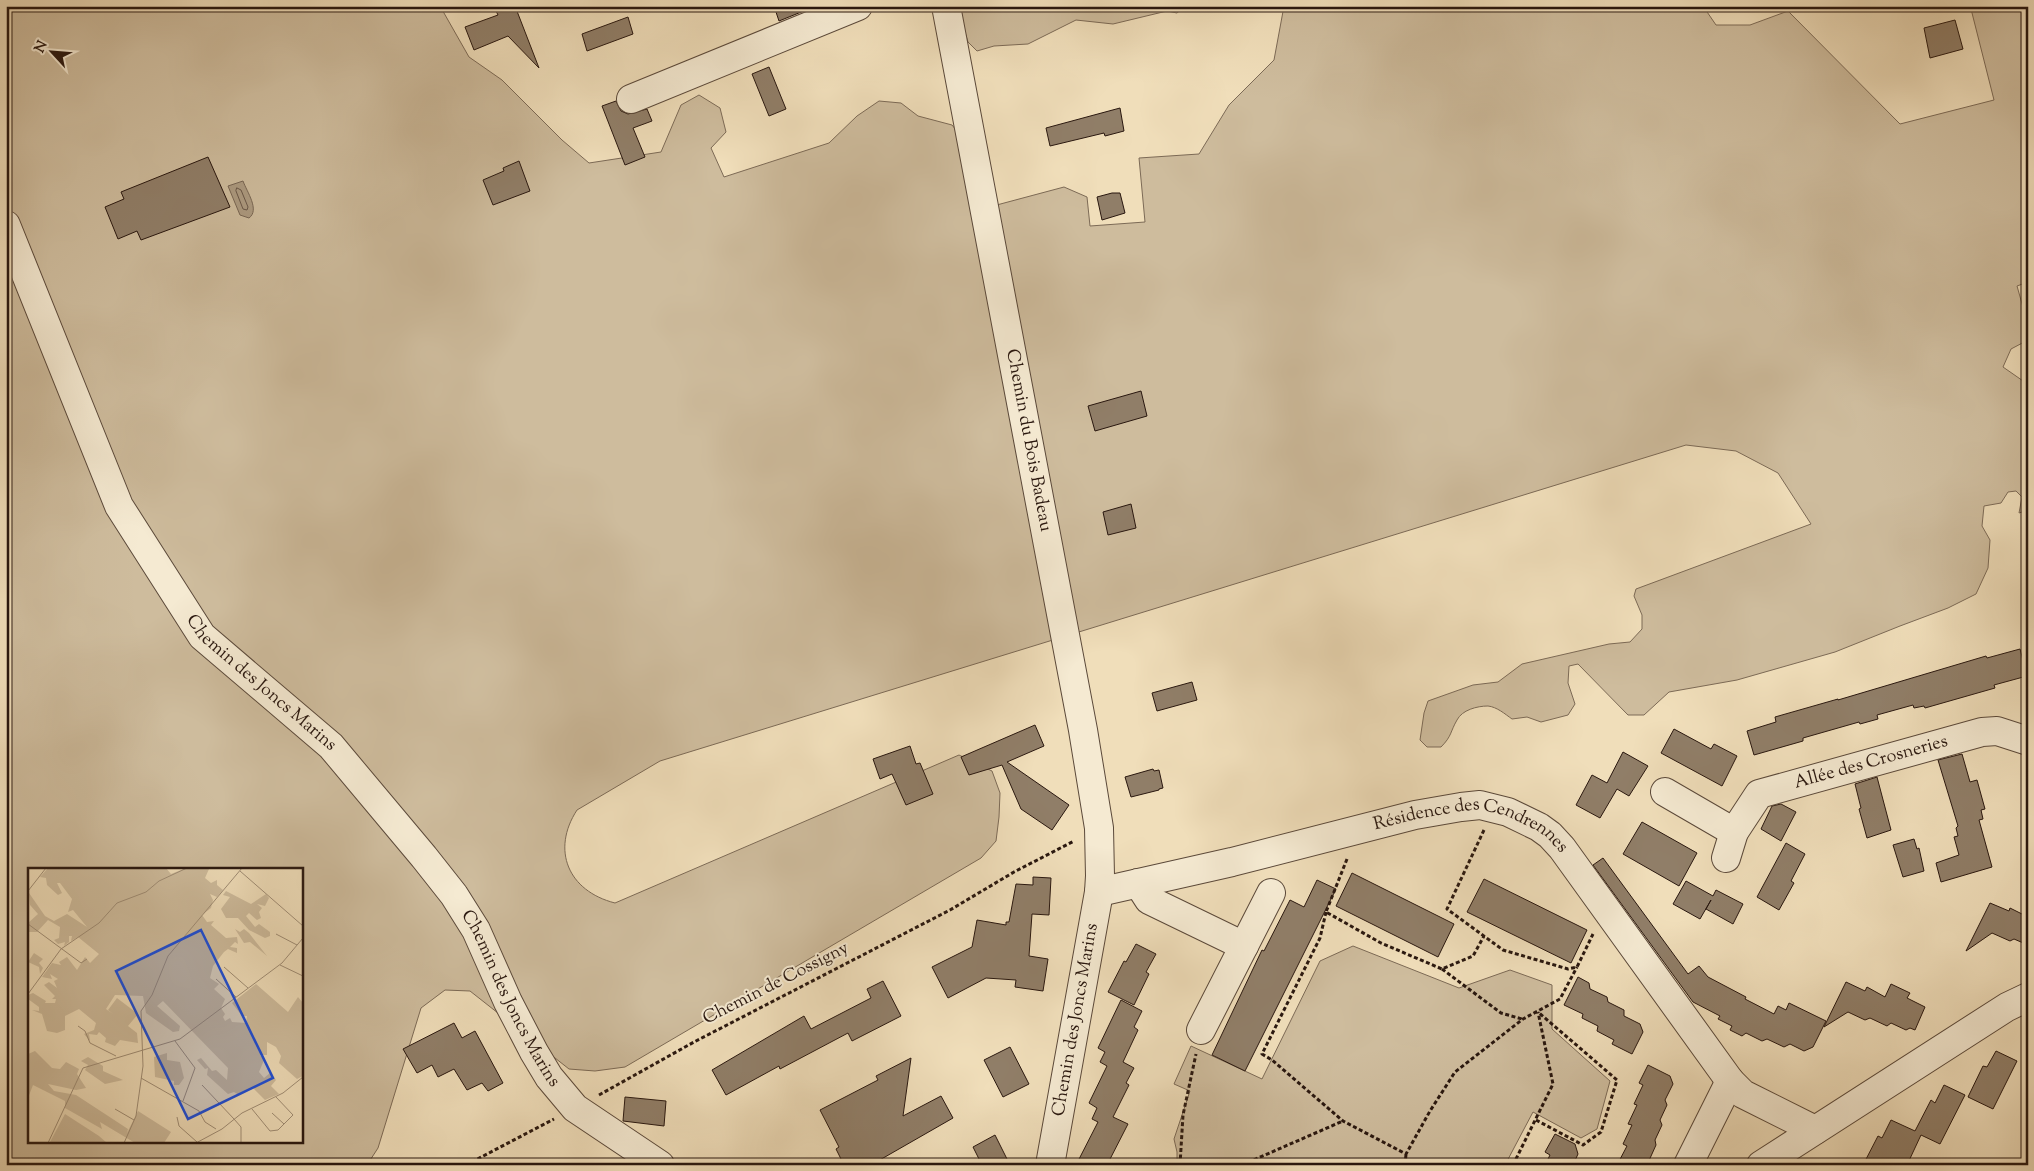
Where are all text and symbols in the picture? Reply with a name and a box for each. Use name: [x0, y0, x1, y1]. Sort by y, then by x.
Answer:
north arrow: [28, 28, 78, 78]
text: N: [31, 38, 54, 57]
street label: Chemin du Bois Badeau: [998, 347, 1058, 534]
street label: Chemin des Joncs Marins: [179, 610, 342, 758]
street label: Allée des Crosneries: [1791, 729, 1951, 797]
street label: Résidence des Cendrennes: [1371, 792, 1574, 859]
inset map: [28, 868, 302, 1144]
street label: Chemin des Joncs Marins: [454, 905, 566, 1093]
street label: Chemin des Joncs Marins: [1046, 921, 1106, 1119]
street label: Chemin de Cossigny: [698, 936, 854, 1032]

